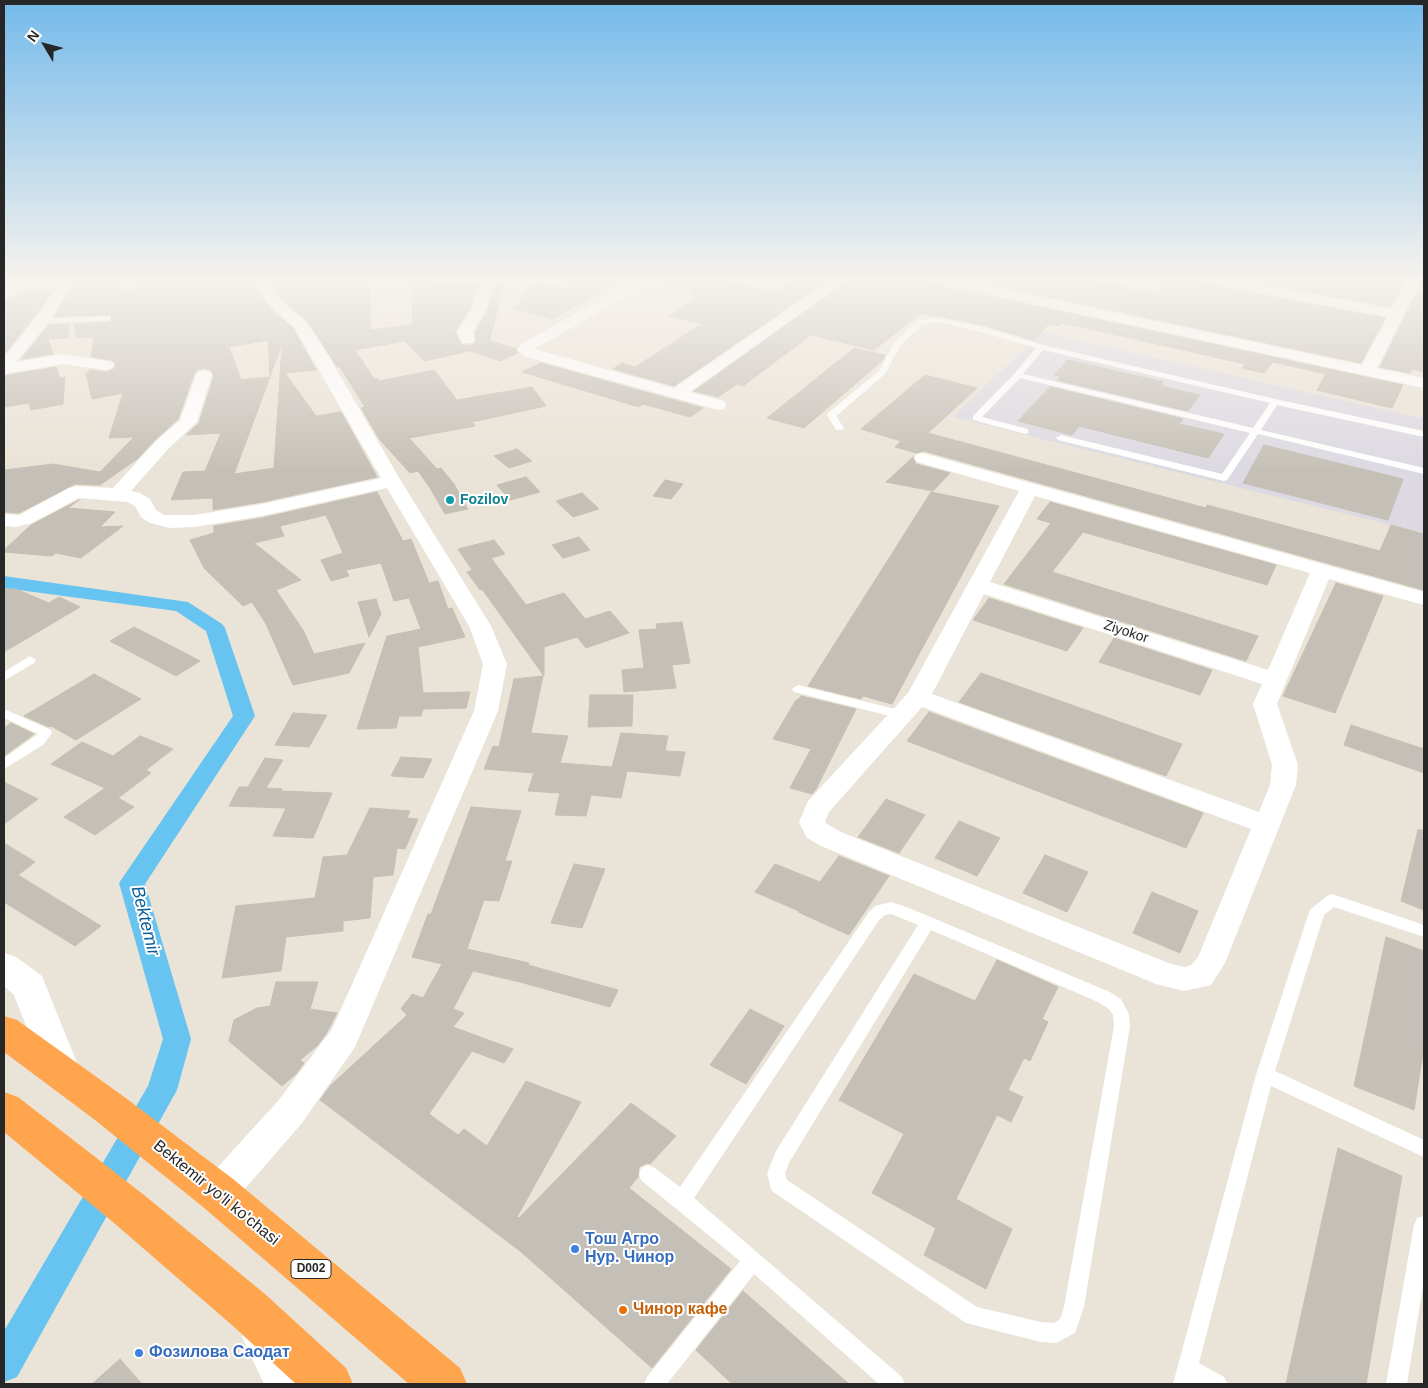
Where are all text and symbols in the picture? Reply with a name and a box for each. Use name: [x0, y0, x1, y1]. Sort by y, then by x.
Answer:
north arrow: [20, 20, 70, 70]
text: N: [24, 27, 42, 45]
place label: Fozilov: [460, 492, 508, 508]
marker: Fozilov: [444, 494, 456, 506]
street label: Ziyokor: [1102, 617, 1150, 647]
water label: Bektemir: [126, 884, 164, 958]
street label: Bektemir yo'li ko'chasi: [149, 1136, 283, 1250]
place label: Тош Агро Нур. Чинор: [585, 1230, 674, 1268]
marker: Тош Агро Нур. Чинор: [569, 1243, 581, 1255]
road number: D002: [291, 1260, 331, 1278]
place label: Чинор кафе: [633, 1300, 727, 1320]
marker: Чинор кафе: [617, 1304, 629, 1316]
place label: Фозилова Саодат: [149, 1343, 290, 1363]
marker: Фозилова Саодат: [133, 1347, 145, 1359]

